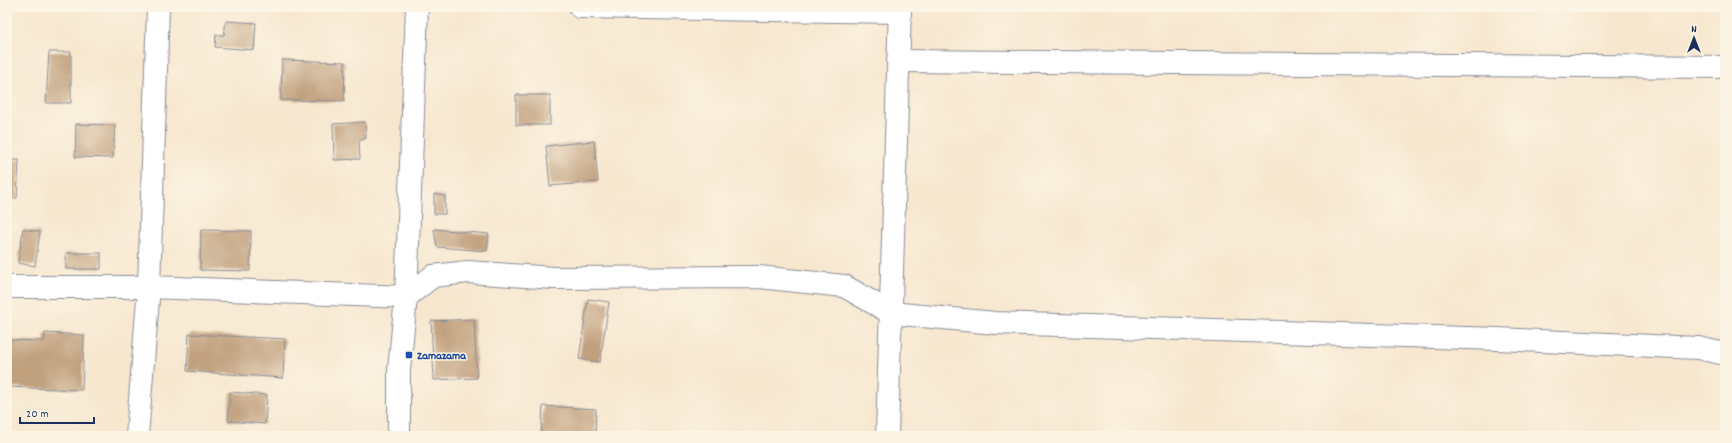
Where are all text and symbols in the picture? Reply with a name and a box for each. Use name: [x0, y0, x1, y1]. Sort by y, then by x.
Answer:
north arrow: [1674, 18, 1714, 58]
text: N: [1691, 22, 1697, 38]
place label: Zamazama: [417, 348, 467, 365]
marker: Zamazama: [404, 350, 414, 360]
scale bar: [20, 399, 94, 425]
text: 20 m: [26, 406, 49, 423]

